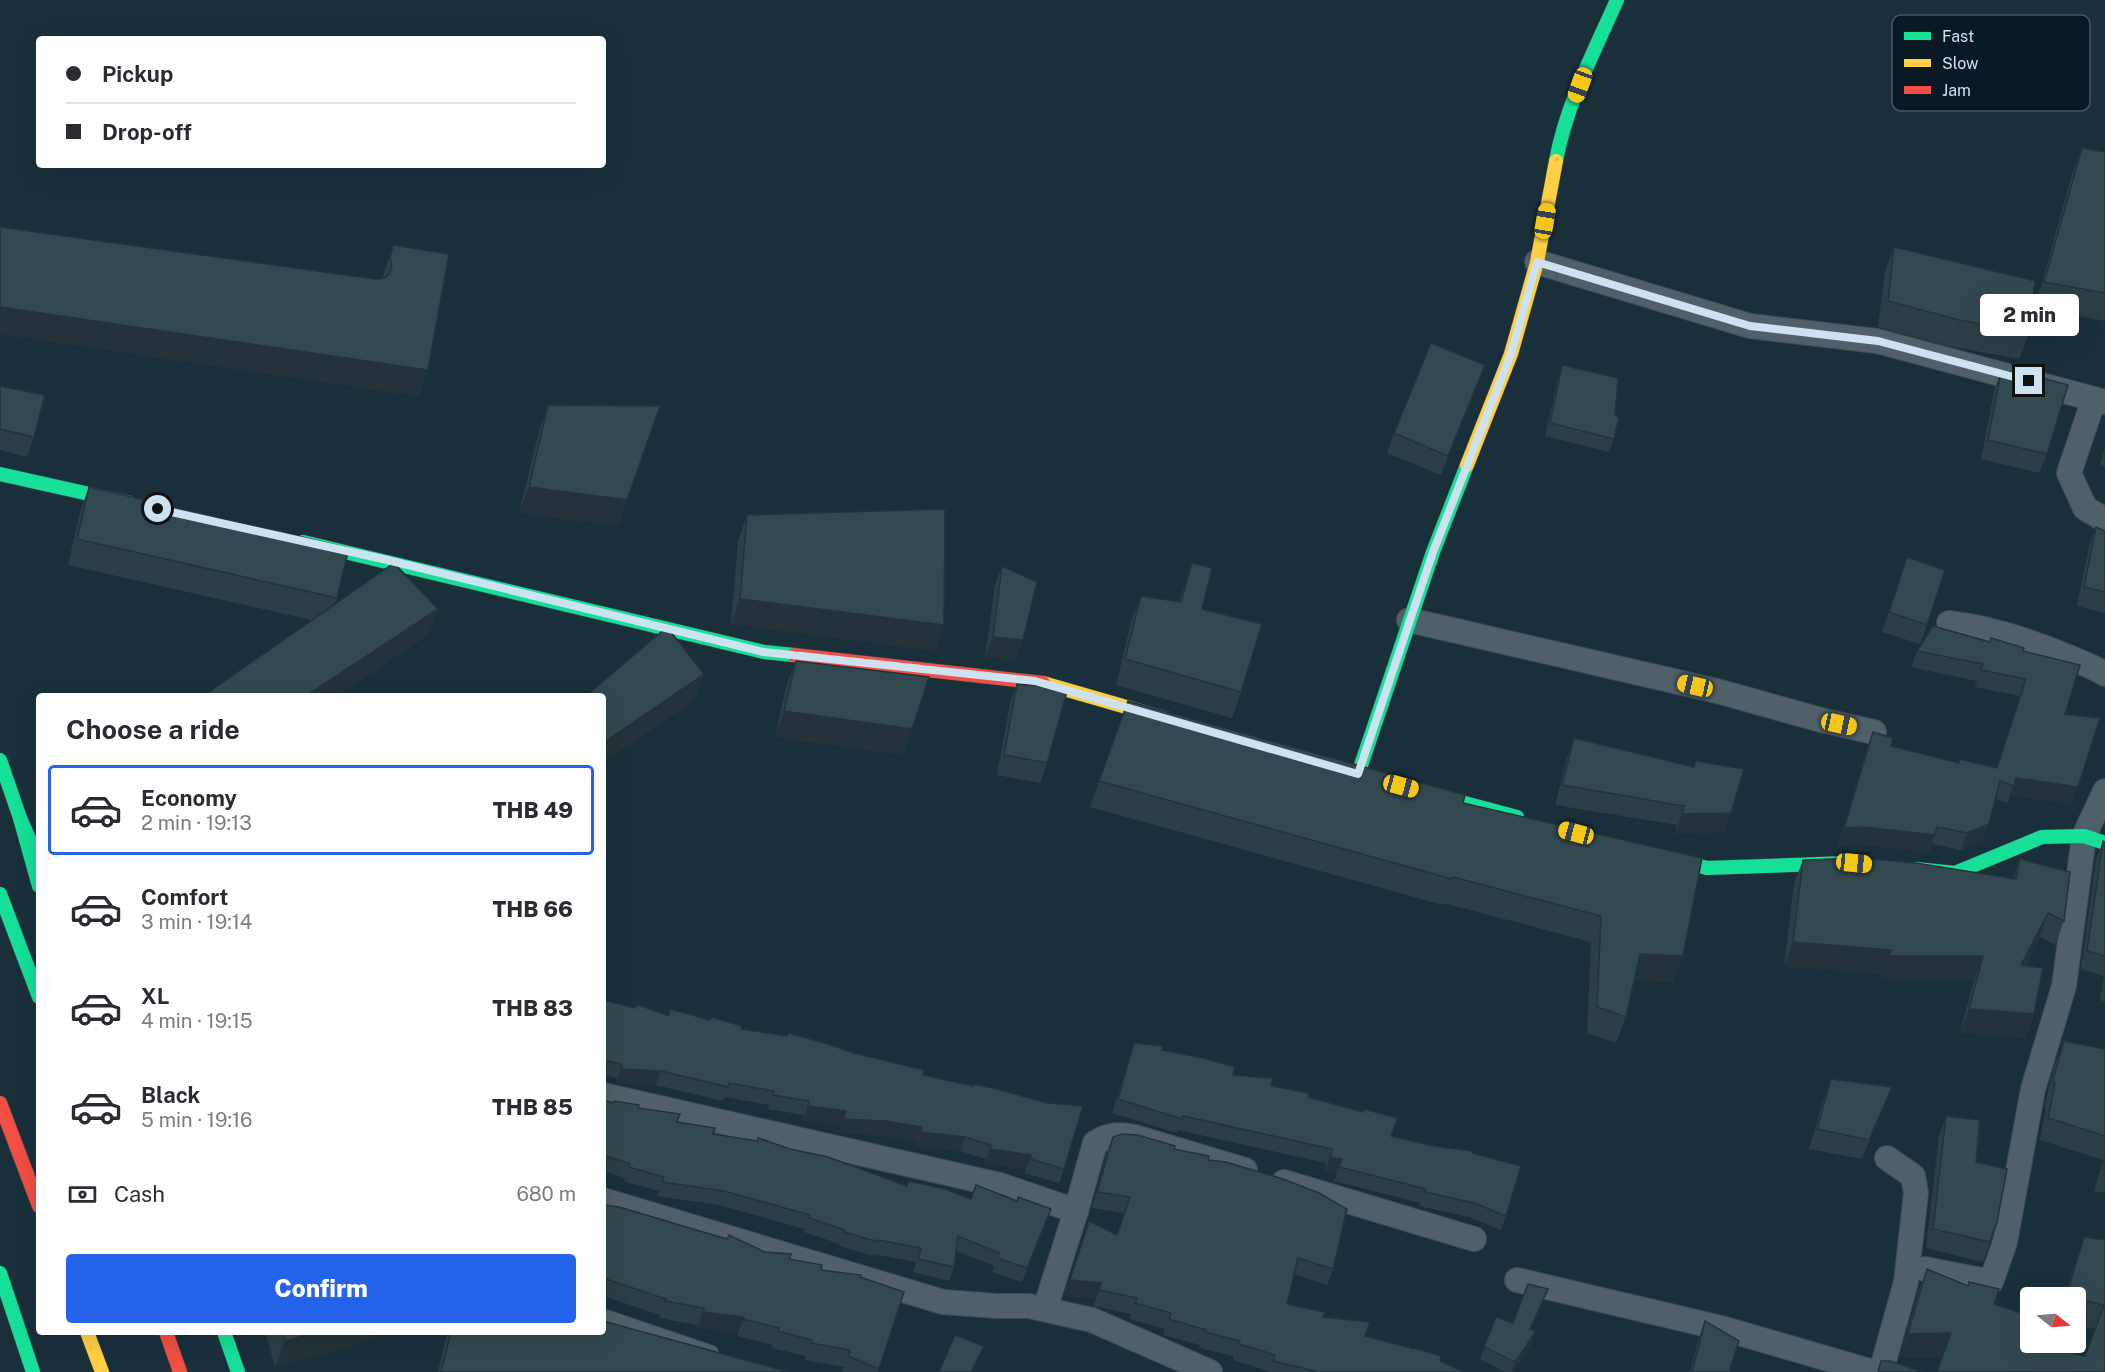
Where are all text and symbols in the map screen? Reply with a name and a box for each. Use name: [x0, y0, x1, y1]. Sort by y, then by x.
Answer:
legend: [1892, 15, 2090, 111]
text: Fast: [1942, 27, 1974, 46]
text: Slow: [1942, 54, 1979, 73]
text: Pickup: [102, 61, 173, 87]
car: [1565, 65, 1595, 105]
text: Jam: [1942, 81, 1971, 100]
text: Drop-off: [102, 119, 192, 145]
car: [1533, 202, 1557, 240]
callout: 2 min: [1980, 294, 2078, 336]
text: 2 min: [2003, 303, 2056, 327]
route end: [2015, 367, 2042, 394]
route start: [144, 495, 171, 522]
car: [1675, 673, 1715, 699]
car: [1820, 711, 1858, 737]
text: Choose a ride: [66, 713, 240, 745]
car: [1381, 773, 1421, 799]
icon: car: [69, 783, 123, 837]
text: Economy: [141, 785, 237, 811]
text: THB 49: [493, 797, 573, 823]
text: 2 min · 19:13: [141, 811, 252, 835]
car: [1556, 820, 1596, 846]
car: [1835, 852, 1873, 874]
icon: car: [69, 882, 123, 936]
text: Comfort: [141, 884, 228, 910]
text: THB 66: [492, 896, 573, 922]
text: 3 min · 19:14: [141, 910, 252, 934]
icon: car: [69, 981, 123, 1035]
text: XL: [141, 983, 169, 1009]
text: THB 83: [492, 995, 573, 1021]
text: 4 min · 19:15: [141, 1009, 253, 1033]
icon: car: [69, 1080, 123, 1134]
text: Black: [141, 1082, 200, 1108]
text: THB 85: [492, 1094, 573, 1120]
text: 5 min · 19:16: [141, 1108, 253, 1132]
icon: cash: [66, 1178, 99, 1211]
text: Cash: [114, 1181, 165, 1207]
text: 680 m: [516, 1182, 576, 1206]
button: Confirm: [66, 1254, 576, 1323]
north arrow: [2020, 1287, 2086, 1353]
map controls: [2020, 1287, 2086, 1353]

